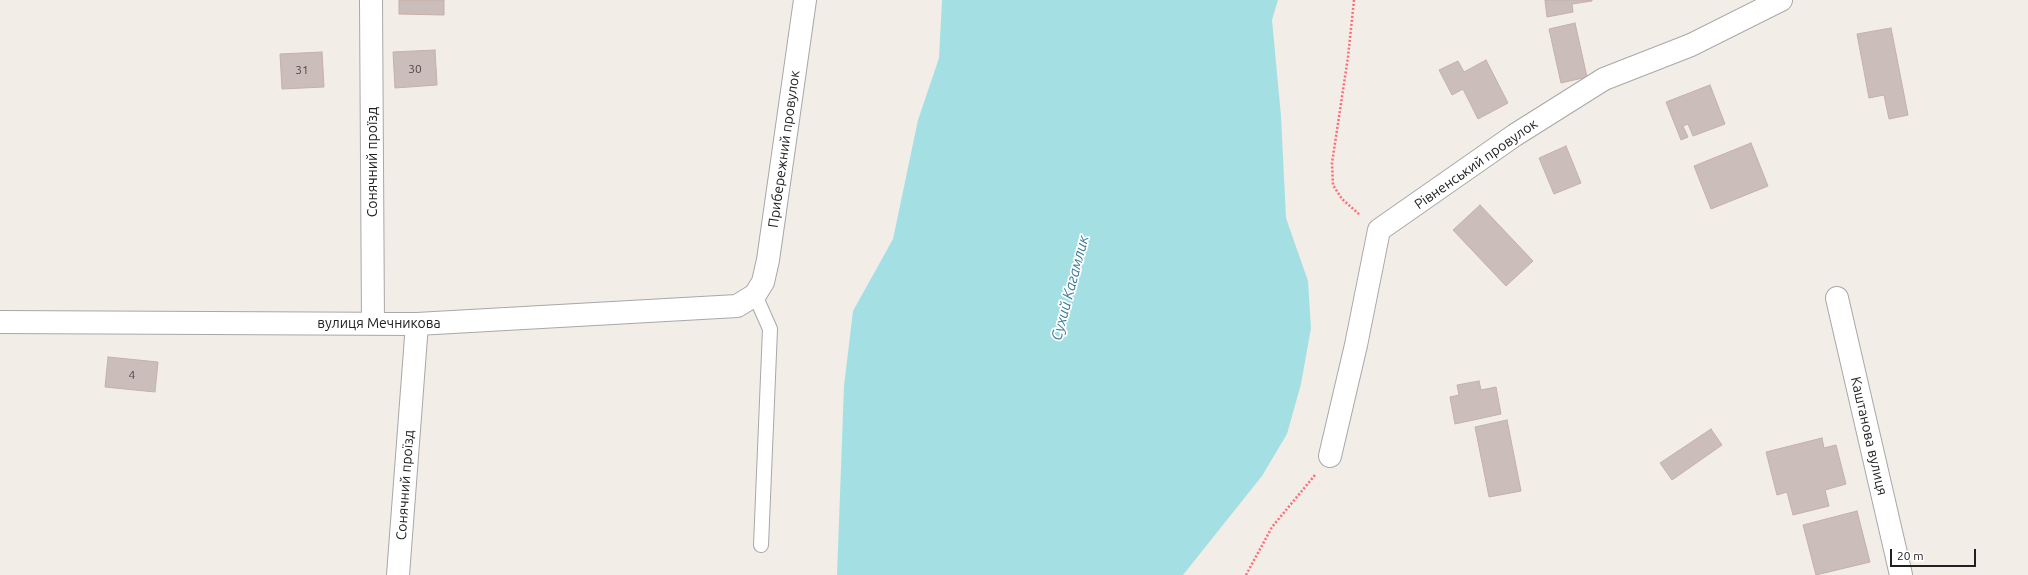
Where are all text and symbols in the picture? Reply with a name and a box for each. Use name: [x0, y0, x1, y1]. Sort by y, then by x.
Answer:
house number: 30: [408, 62, 422, 76]
house number: 31: [295, 63, 309, 77]
street label: Прибережний провулок: [765, 69, 803, 229]
street label: Сонячний проїзд: [364, 107, 380, 217]
street label: Рівненський провулок: [1411, 115, 1541, 213]
water label: Сухий Кагамлик: [1047, 233, 1093, 343]
street label: вулиця Мечникова: [317, 315, 441, 331]
house number: 4: [129, 368, 135, 382]
street label: Каштанова вулиця: [1847, 375, 1891, 497]
street label: Сонячний проїзд: [393, 429, 417, 541]
scale bar: [1892, 541, 1978, 567]
text: 20 m: [1897, 549, 1924, 562]

